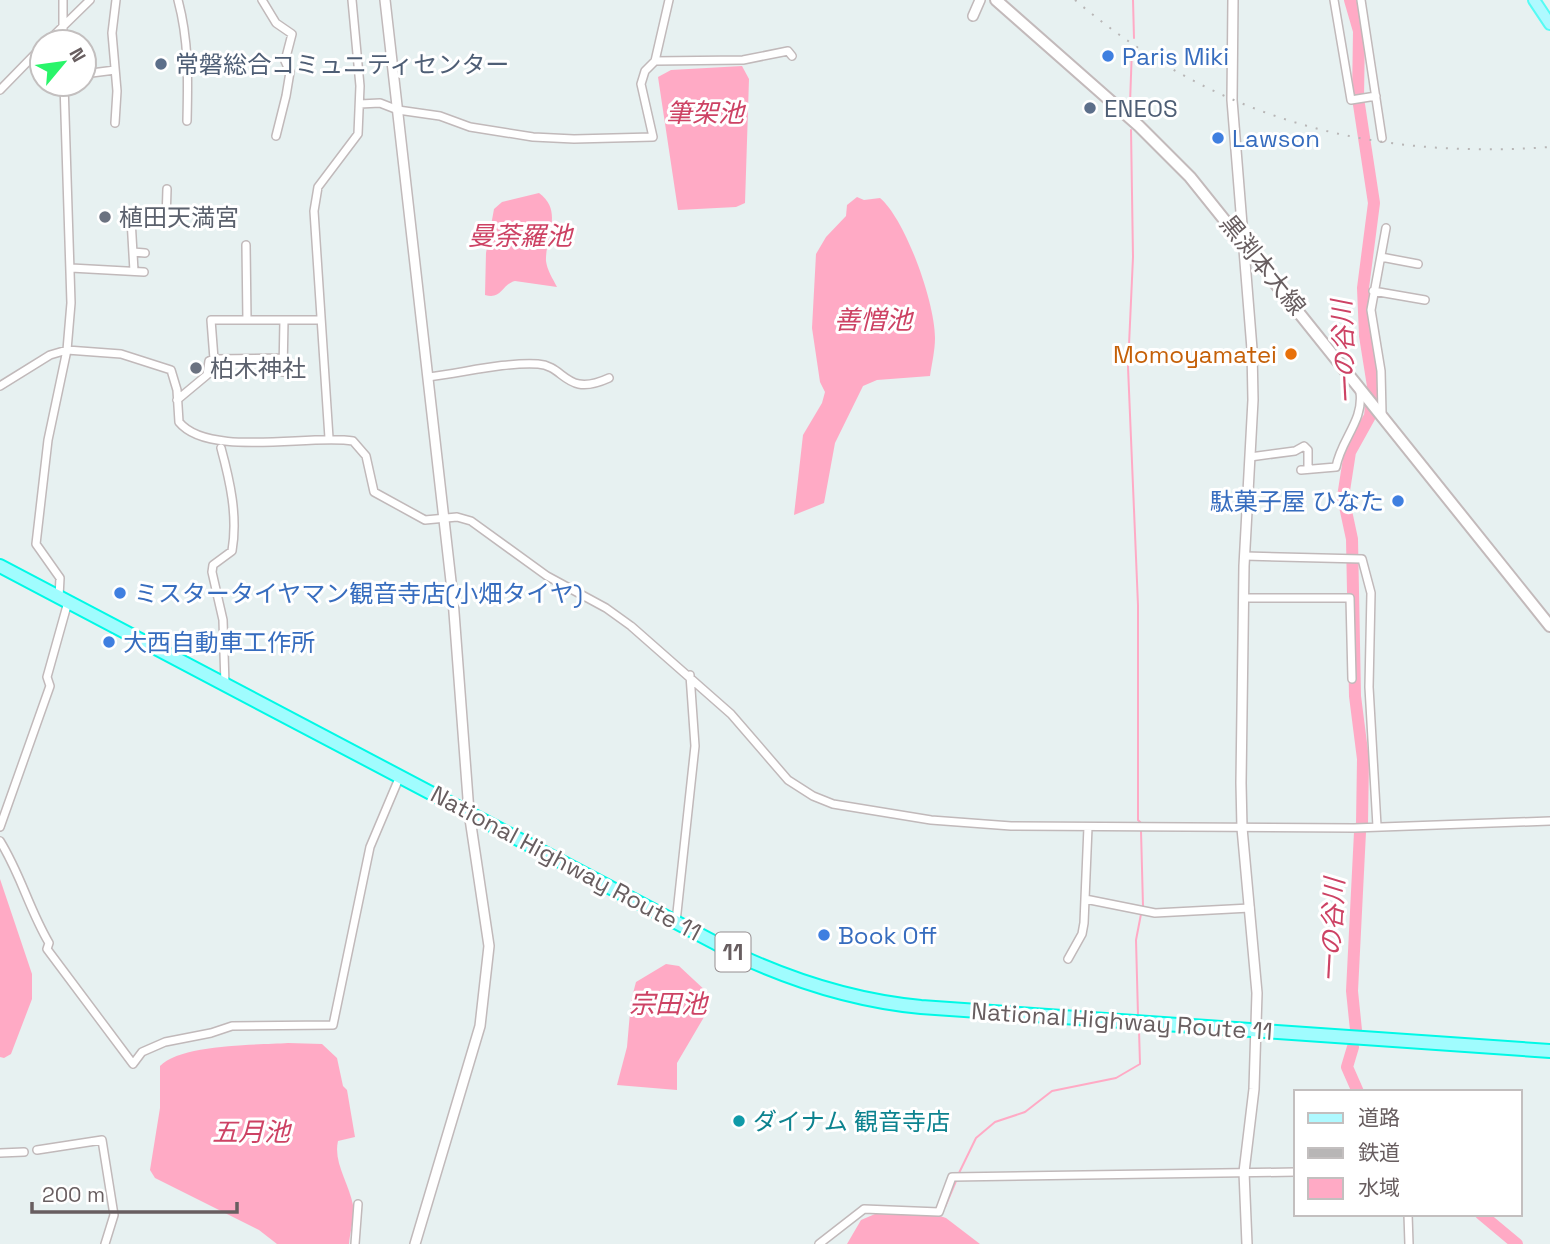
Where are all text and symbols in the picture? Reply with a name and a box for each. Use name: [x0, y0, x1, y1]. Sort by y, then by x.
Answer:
north arrow: [28, 28, 98, 98]
place label: Paris Miki: [1122, 41, 1229, 72]
text: N: [63, 43, 91, 67]
marker: Paris Miki: [1100, 48, 1116, 64]
place label: 常磐総合コミュニティセンター: [175, 49, 510, 80]
marker: 常磐総合コミュニティセンター: [153, 56, 169, 72]
place label: ENEOS: [1104, 93, 1178, 124]
water label: 筆架池: [666, 96, 747, 130]
marker: ENEOS: [1082, 100, 1098, 116]
place label: Lawson: [1232, 123, 1320, 154]
marker: Lawson: [1210, 130, 1226, 146]
place label: 植田天満宮: [119, 202, 239, 233]
marker: 植田天満宮: [97, 209, 113, 225]
street label: 黒渕本大線: [1213, 209, 1313, 321]
water label: 曼荼羅池: [468, 219, 575, 253]
water label: 一の谷川: [1324, 296, 1364, 405]
water label: 善憎池: [834, 303, 915, 337]
place label: Momoyamatei: [1113, 339, 1277, 370]
marker: Momoyamatei: [1283, 346, 1299, 362]
place label: 柏木神社: [210, 353, 306, 384]
marker: 柏木神社: [188, 360, 204, 376]
place label: 駄菓子屋 ひなた: [1210, 486, 1384, 517]
marker: 駄菓子屋 ひなた: [1390, 493, 1406, 509]
place label: ミスタータイヤマン観音寺店(小畑タイヤ): [134, 578, 583, 609]
marker: ミスタータイヤマン観音寺店(小畑タイヤ): [112, 585, 128, 601]
place label: 大西自動車工作所: [123, 627, 315, 658]
marker: 大西自動車工作所: [101, 634, 117, 650]
street label: National Highway Route 11: [425, 778, 707, 948]
water label: 一の谷川: [1312, 874, 1352, 983]
place label: Book Off: [838, 920, 937, 951]
marker: Book Off: [816, 927, 832, 943]
road number: 11: [716, 932, 750, 972]
water label: 宗田池: [629, 987, 710, 1021]
street label: National Highway Route 11: [970, 995, 1274, 1047]
legend: [1294, 1090, 1522, 1216]
text: 道路: [1358, 1104, 1400, 1131]
place label: ダイナム 観音寺店: [753, 1106, 950, 1137]
marker: ダイナム 観音寺店: [731, 1113, 747, 1129]
water label: 五月池: [212, 1115, 293, 1149]
text: 鉄道: [1358, 1139, 1400, 1166]
scale bar: [32, 1170, 236, 1214]
text: 水域: [1358, 1174, 1400, 1201]
text: 200 m: [42, 1181, 105, 1208]

